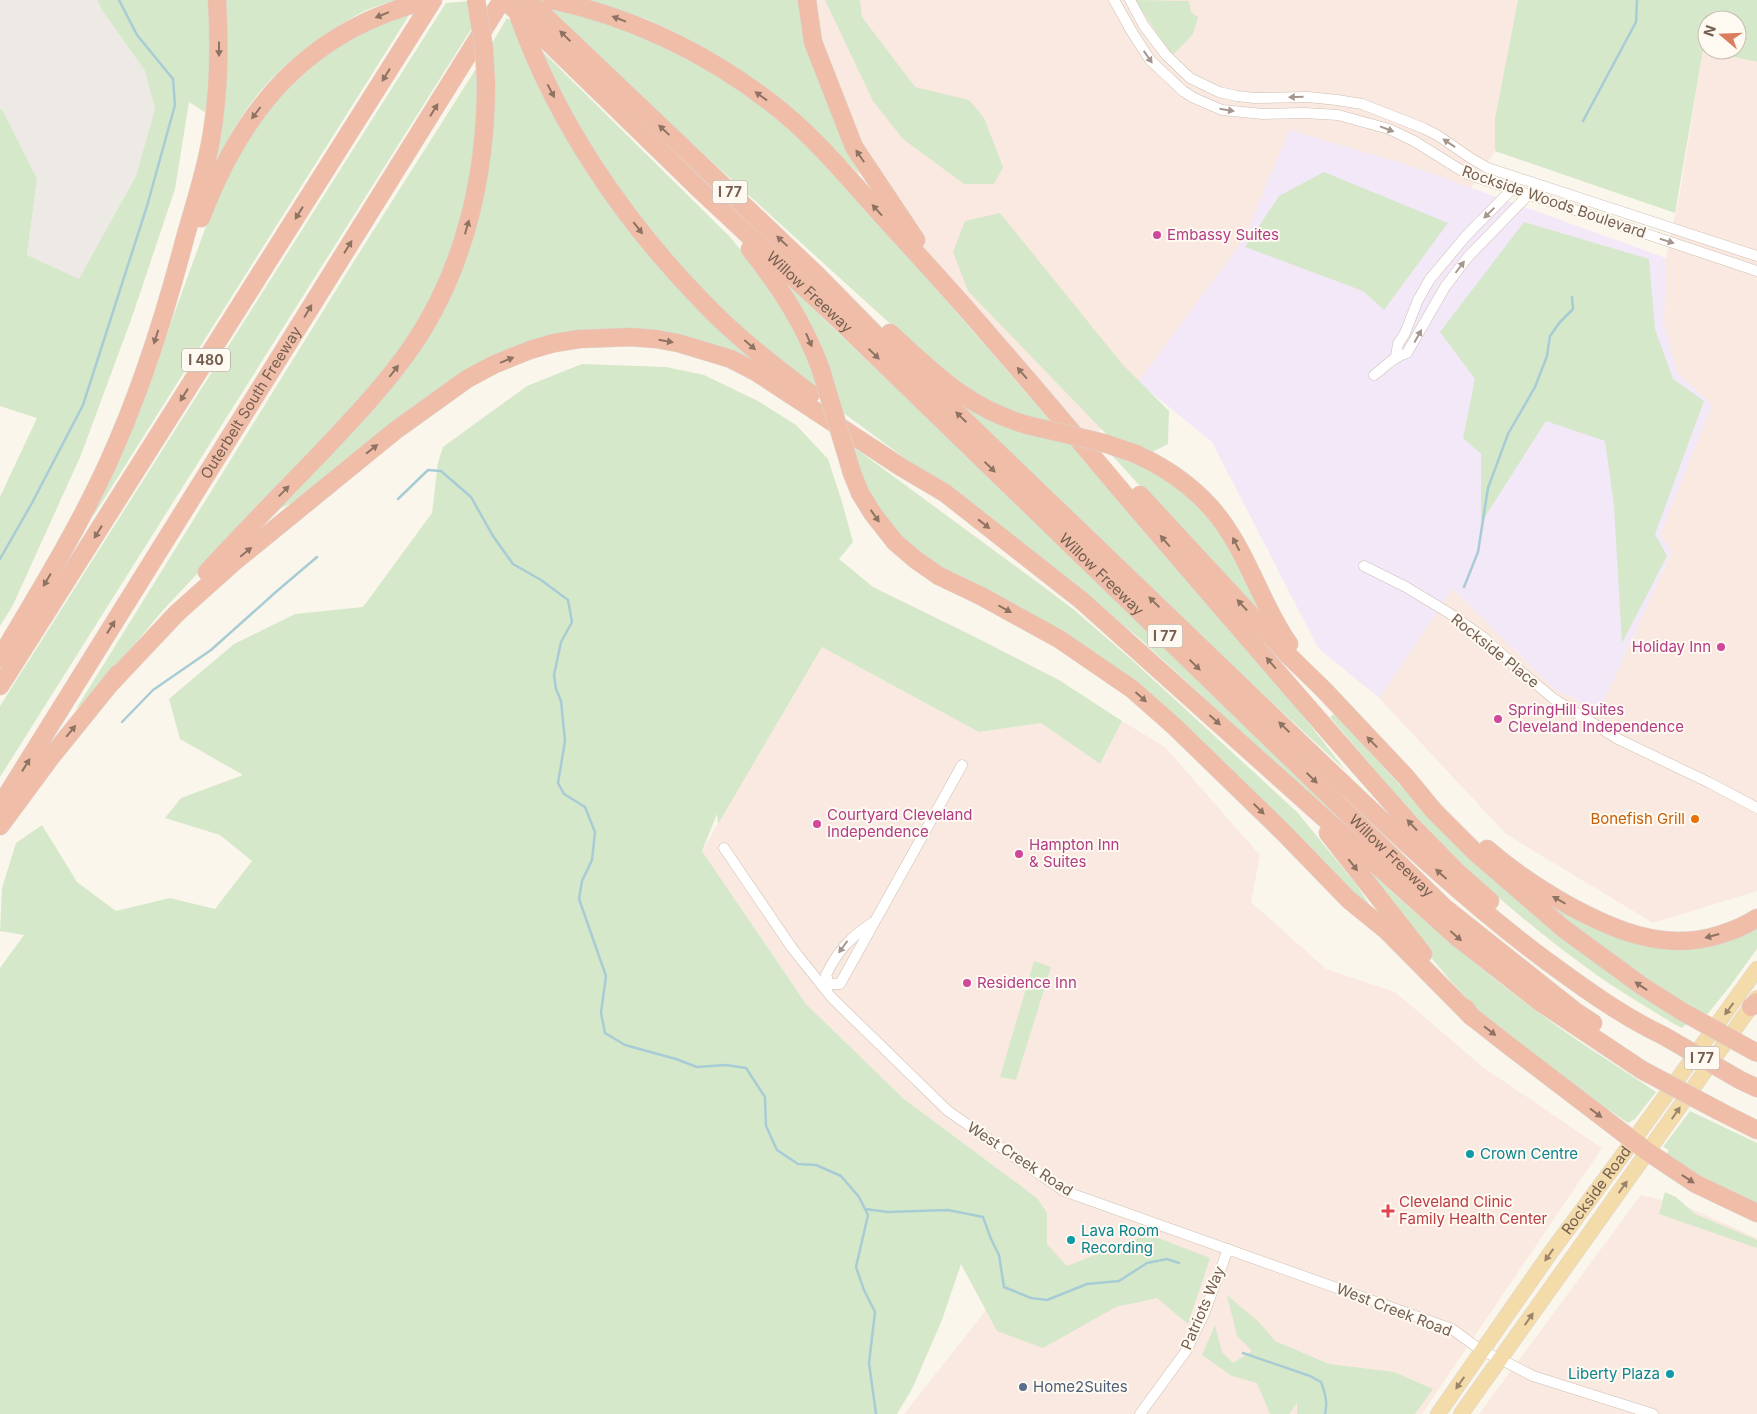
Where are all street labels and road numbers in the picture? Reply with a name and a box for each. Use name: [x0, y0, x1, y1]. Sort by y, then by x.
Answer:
street label: Rockside Woods Boulevard: [1460, 161, 1649, 242]
road number: I 77: [712, 180, 748, 203]
street label: Willow Freeway: [763, 247, 857, 337]
street label: Outerbelt South Freeway: [196, 322, 306, 482]
road number: I 480: [182, 348, 230, 372]
street label: Willow Freeway: [1055, 529, 1148, 620]
street label: Rockside Place: [1447, 609, 1543, 692]
road number: I 77: [1148, 624, 1182, 648]
street label: Willow Freeway: [1345, 810, 1438, 901]
road number: I 77: [1684, 1046, 1720, 1070]
street label: West Creek Road: [964, 1117, 1077, 1200]
street label: Rockside Road: [1557, 1142, 1635, 1238]
street label: Patriots Way: [1176, 1263, 1229, 1352]
street label: West Creek Road: [1334, 1279, 1455, 1340]

